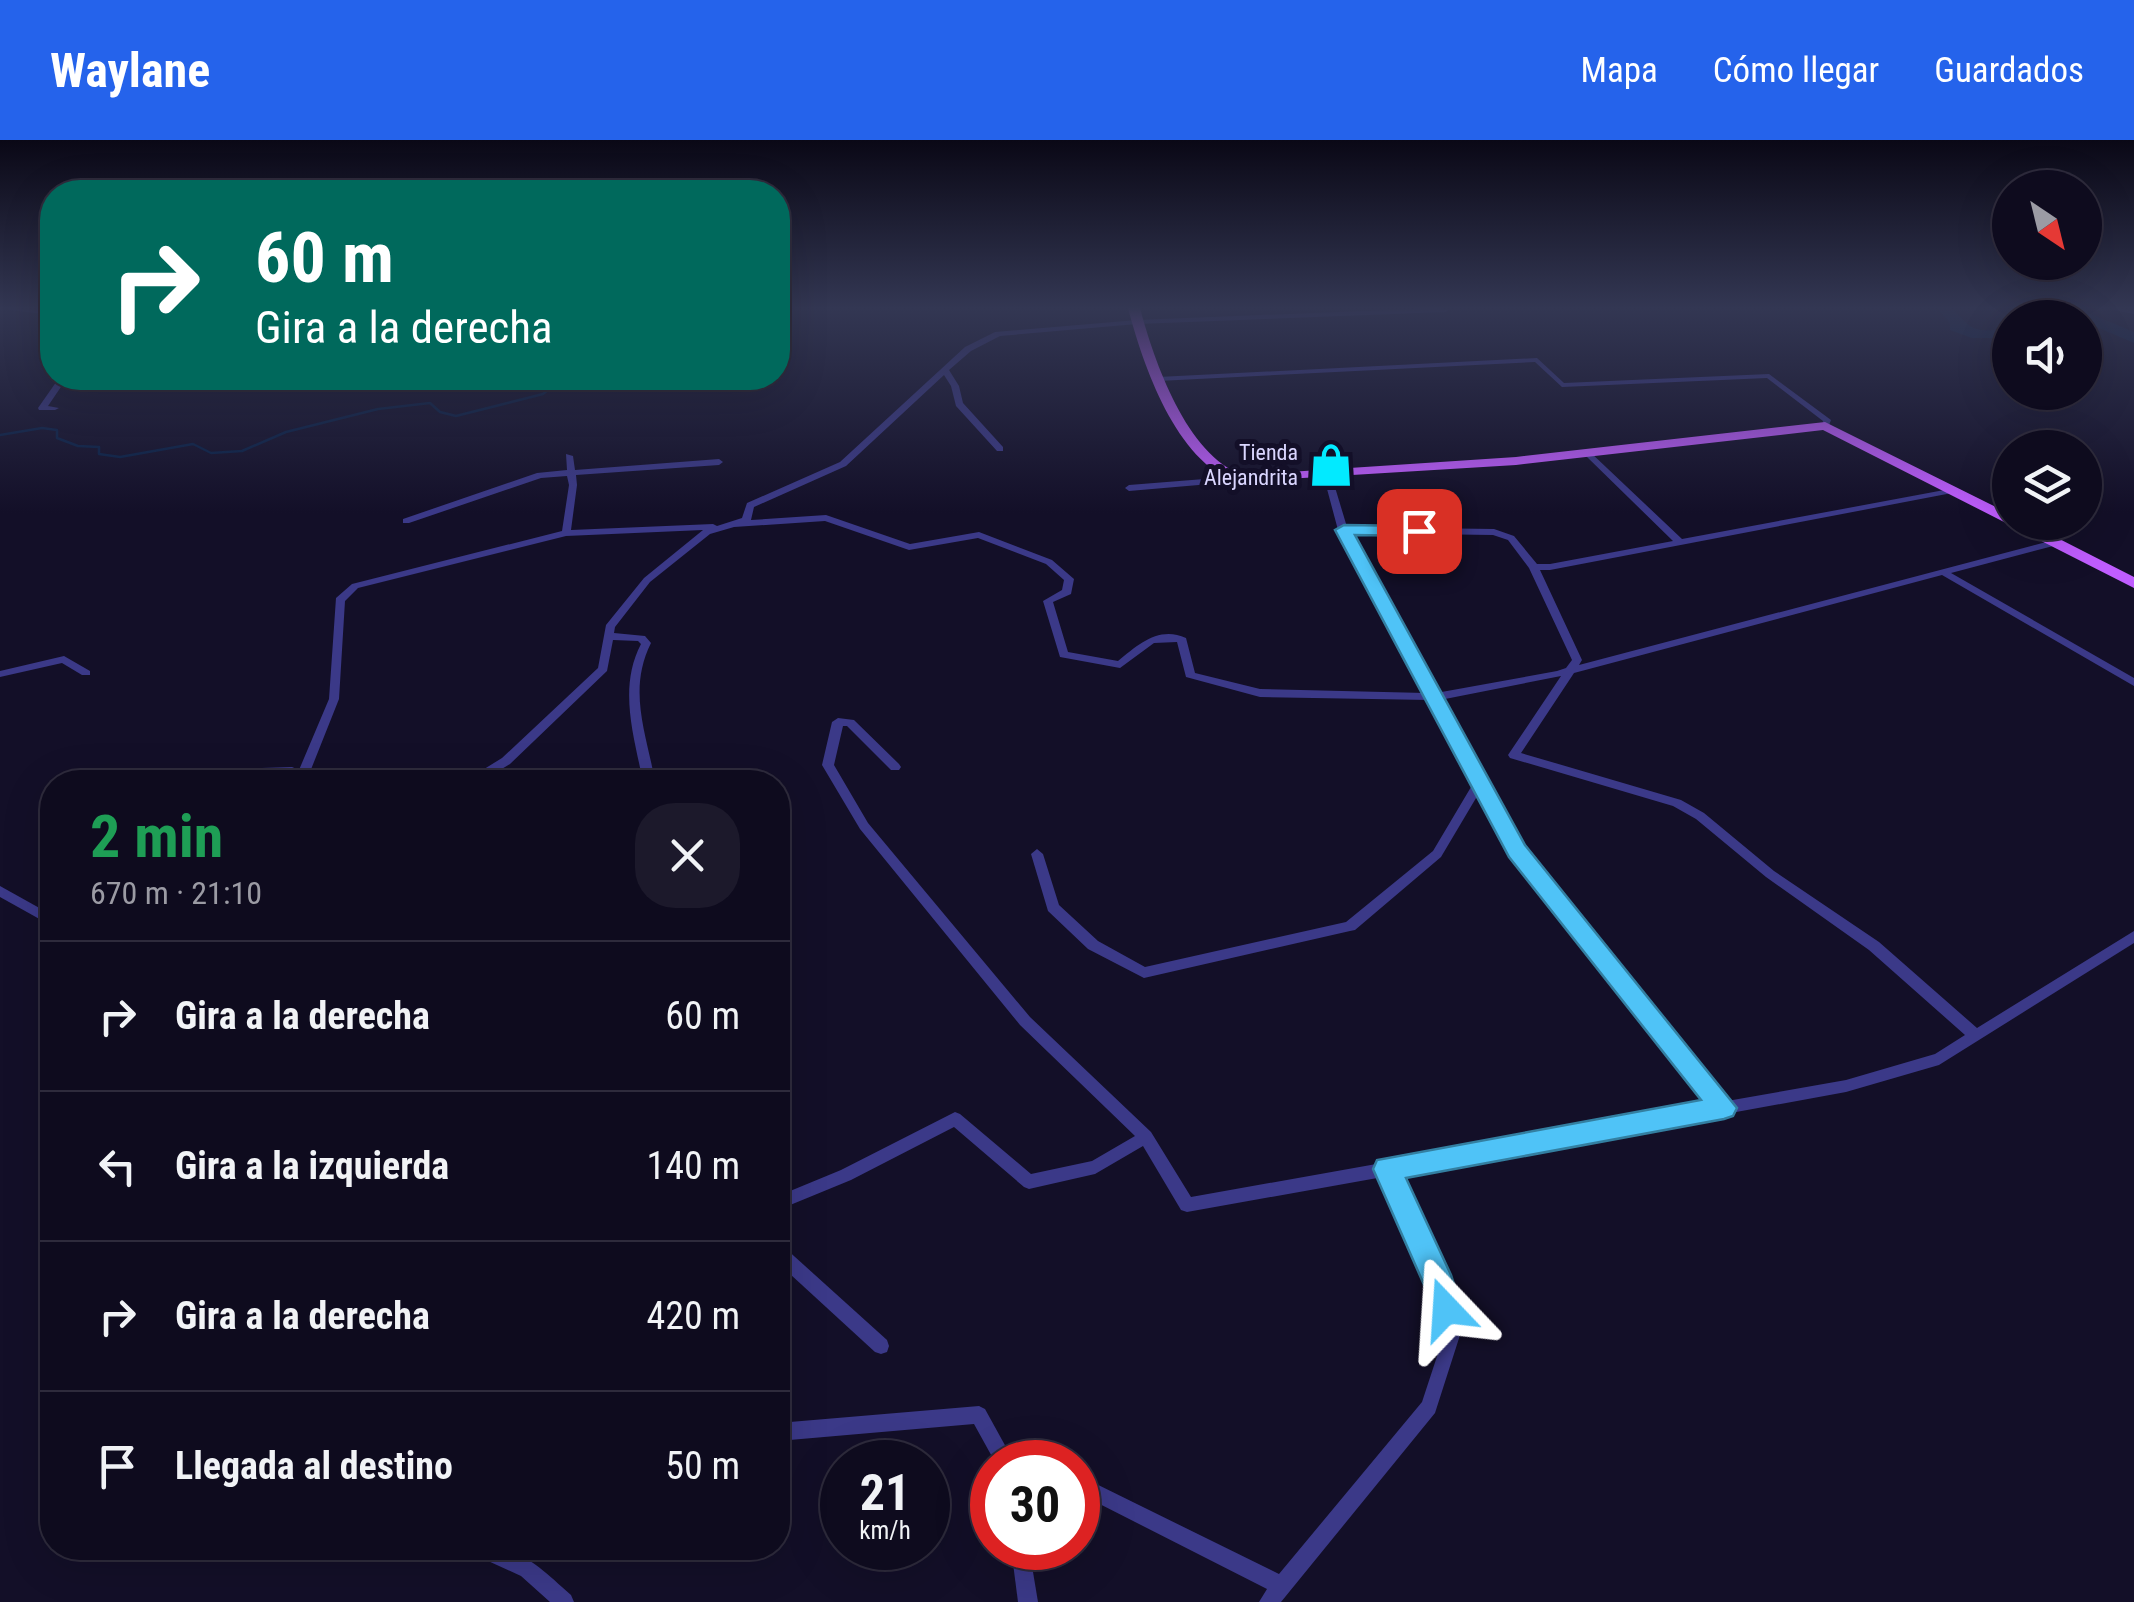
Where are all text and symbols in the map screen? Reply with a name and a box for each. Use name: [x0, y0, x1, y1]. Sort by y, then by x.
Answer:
text: Waylane: [50, 42, 210, 99]
text: Mapa: [1581, 50, 1658, 91]
text: Cómo llegar: [1713, 50, 1879, 91]
text: Guardados: [1934, 50, 2084, 91]
north arrow: [1992, 170, 2102, 280]
map controls: [1992, 170, 2102, 540]
text: 60 m: [255, 217, 394, 299]
icon: right: [90, 220, 220, 350]
button: sound: [1992, 300, 2102, 410]
text: Gira a la derecha: [255, 301, 553, 354]
button: layers: [1992, 430, 2102, 540]
place label: Tienda Alejandrita: [1204, 440, 1298, 490]
shop icon: Tienda Alejandrita: [1307, 441, 1355, 489]
pin: [1377, 489, 1462, 574]
icon: arrive: [1392, 504, 1447, 559]
text: 2 min: [90, 801, 223, 872]
button: close: [635, 803, 740, 908]
text: 670 m · 21:10: [90, 874, 262, 912]
icon: right: [90, 989, 145, 1044]
text: Gira a la derecha: [175, 994, 430, 1038]
text: 60 m: [665, 994, 740, 1038]
icon: left: [90, 1139, 145, 1194]
text: Gira a la izquierda: [175, 1144, 449, 1188]
text: 140 m: [646, 1144, 740, 1188]
position arrow: [1394, 1257, 1498, 1361]
icon: right: [90, 1289, 145, 1344]
text: Gira a la derecha: [175, 1294, 430, 1338]
text: 420 m: [646, 1294, 740, 1338]
icon: arrive: [90, 1439, 145, 1494]
speed limit sign: 30: [970, 1440, 1100, 1570]
text: Llegada al destino: [175, 1444, 453, 1488]
text: 50 m: [665, 1444, 740, 1488]
text: 21: [860, 1464, 910, 1522]
text: km/h: [859, 1516, 911, 1545]

